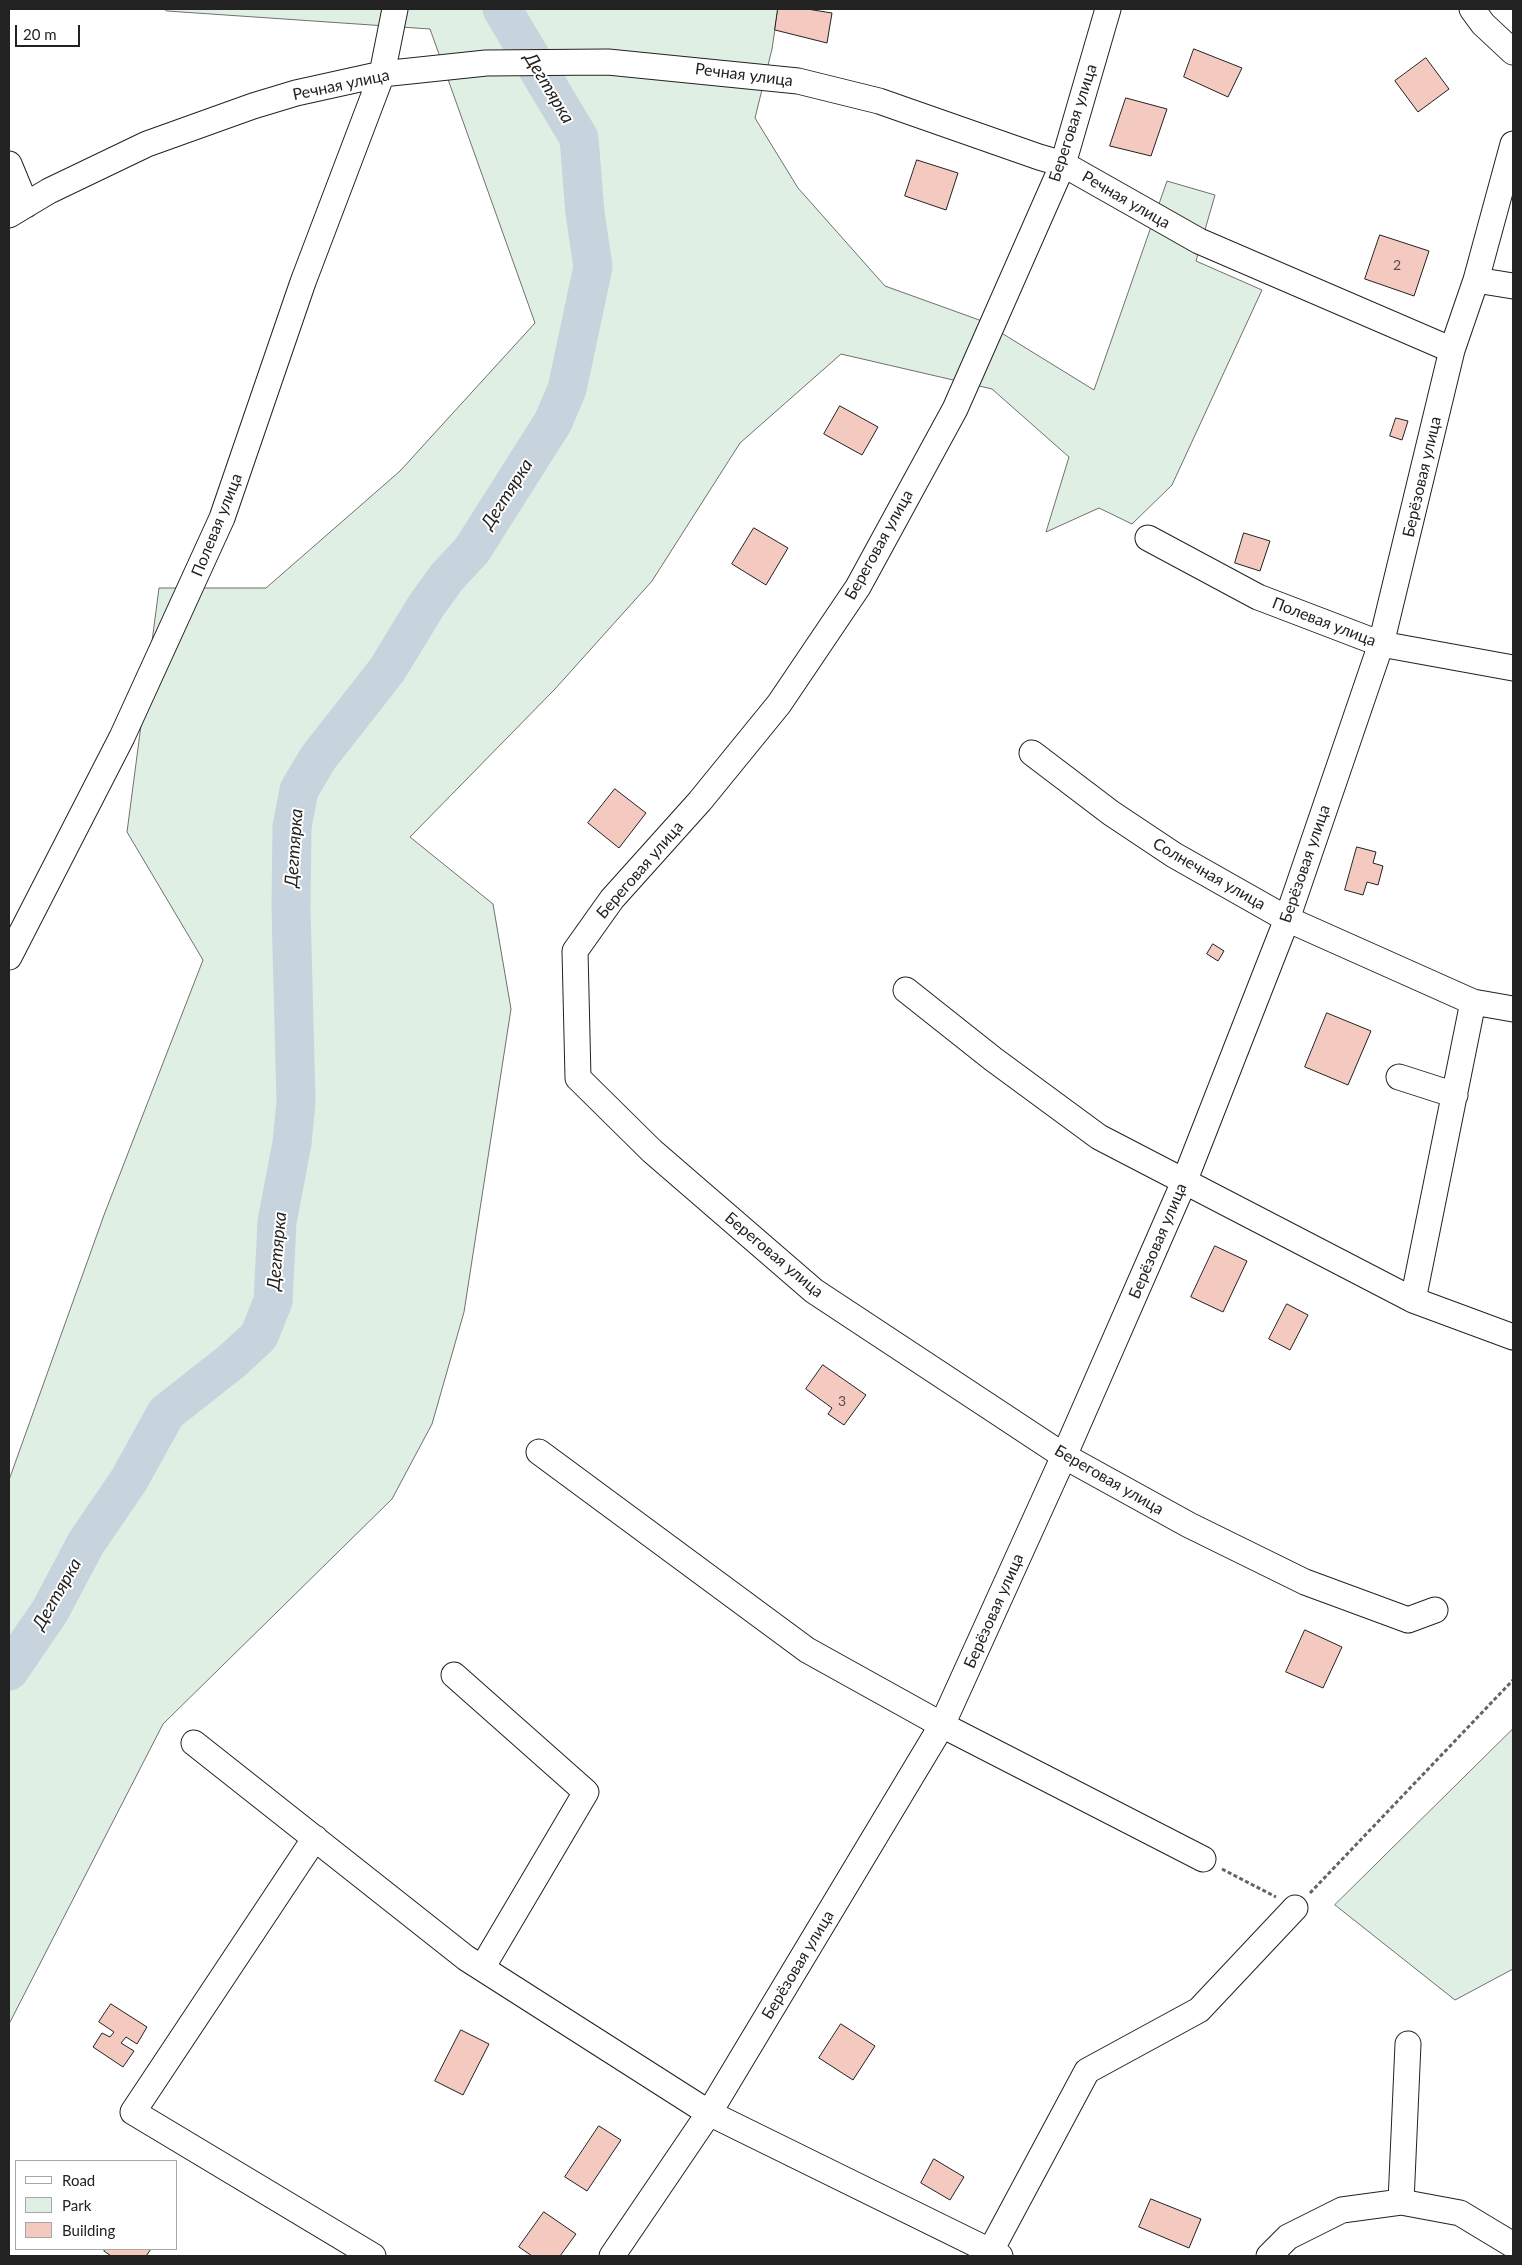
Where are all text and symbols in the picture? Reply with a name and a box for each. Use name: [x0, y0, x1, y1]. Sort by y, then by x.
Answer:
scale bar: [18, 15, 82, 47]
text: 20 m: [23, 25, 57, 43]
water label: Дегтярка: [519, 49, 579, 127]
street label: Речная улица: [694, 59, 794, 91]
street label: Береговая улица: [1045, 62, 1101, 184]
street label: Речная улица: [291, 65, 391, 105]
street label: Речная улица: [1079, 167, 1173, 233]
house number: 2: [1393, 257, 1401, 273]
street label: Берёзовая улица: [1399, 415, 1445, 539]
water label: Дегтярка: [476, 455, 538, 533]
street label: Полевая улица: [188, 471, 246, 579]
street label: Береговая улица: [841, 487, 917, 603]
street label: Полевая улица: [1269, 593, 1379, 651]
street label: Берёзовая улица: [1276, 802, 1334, 926]
water label: Дегтярка: [280, 808, 308, 888]
street label: Береговая улица: [593, 817, 687, 923]
street label: Солнечная улица: [1149, 834, 1269, 914]
street label: Берёзовая улица: [1125, 1180, 1191, 1302]
street label: Береговая улица: [721, 1208, 827, 1302]
water label: Дегтярка: [263, 1211, 291, 1291]
house number: 3: [838, 1393, 846, 1409]
street label: Береговая улица: [1051, 1441, 1167, 1519]
street label: Берёзовая улица: [960, 1551, 1028, 1671]
water label: Дегтярка: [28, 1554, 86, 1634]
street label: Берёзовая улица: [758, 1907, 838, 2023]
legend: [15, 2160, 178, 2250]
text: Road: [62, 2171, 95, 2189]
text: Park: [62, 2196, 91, 2214]
text: Building: [62, 2221, 115, 2239]

